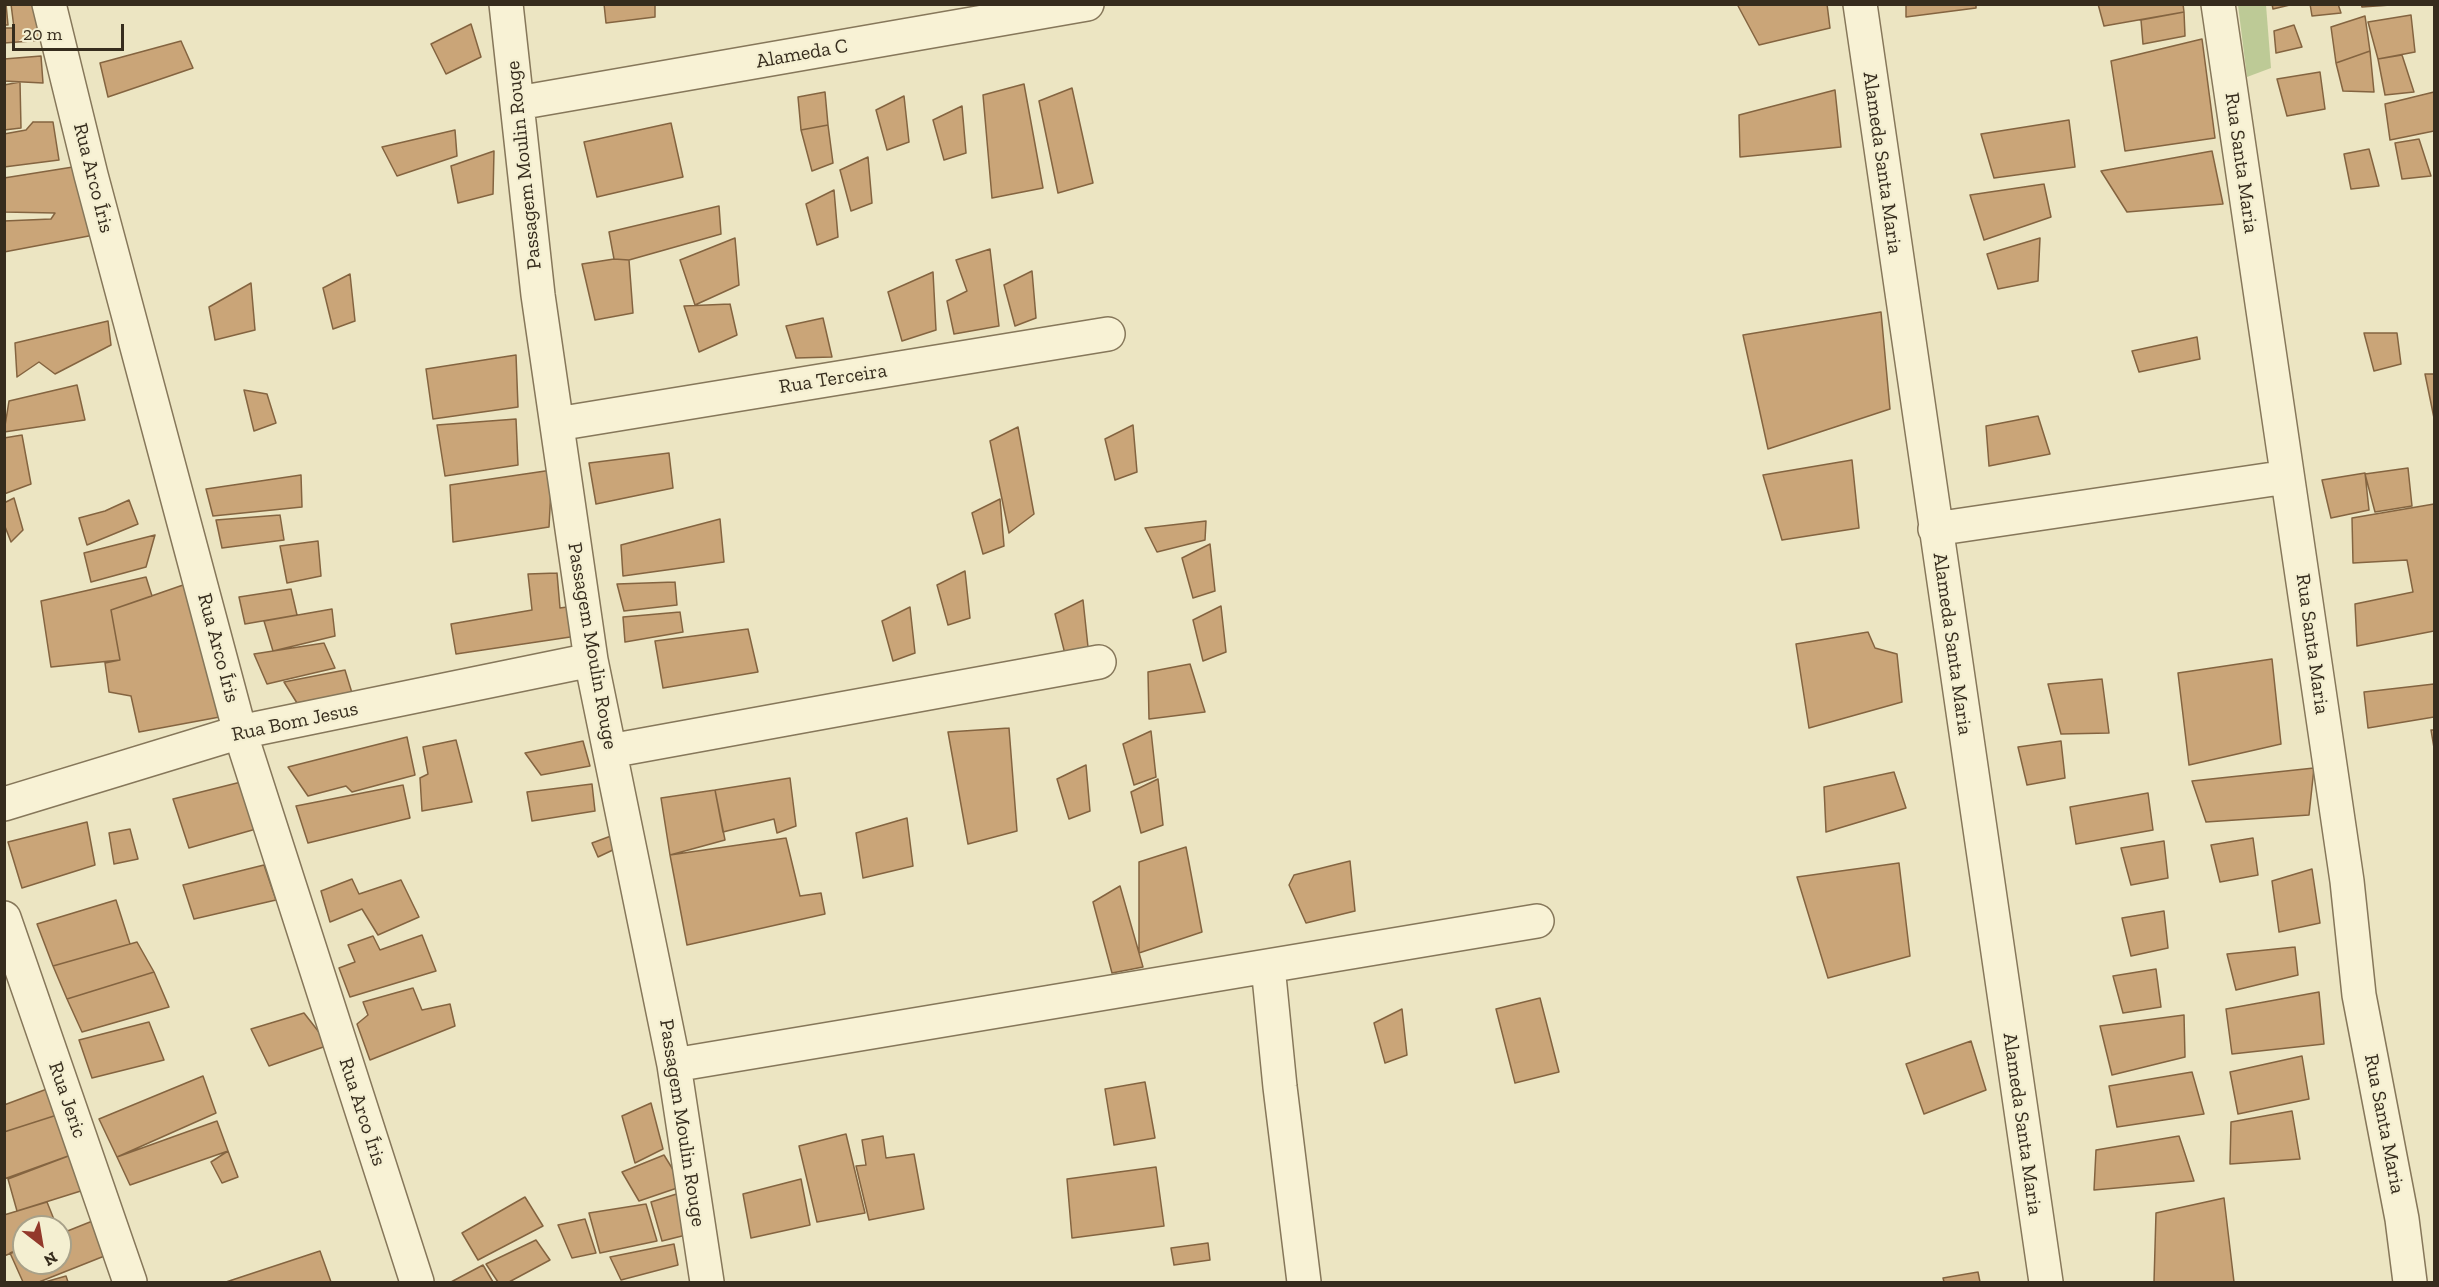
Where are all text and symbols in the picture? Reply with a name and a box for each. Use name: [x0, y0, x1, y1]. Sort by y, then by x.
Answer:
scale bar: [15, 12, 128, 50]
text: 20 m: [23, 23, 62, 45]
street label: Alameda C: [754, 34, 850, 74]
street label: Passagem Moulin Rouge: [501, 59, 547, 271]
street label: Alameda Santa Maria: [1857, 70, 1907, 256]
street label: Rua Santa Maria: [2219, 91, 2263, 235]
street label: Rua Arco Íris: [68, 121, 118, 235]
street label: Rua Terceira: [777, 359, 889, 399]
street label: Passagem Moulin Rouge: [562, 541, 622, 751]
street label: Alameda Santa Maria: [1927, 551, 1977, 737]
street label: Rua Santa Maria: [2290, 572, 2334, 716]
street label: Rua Arco Íris: [192, 591, 244, 705]
street label: Rua Bom Jesus: [230, 697, 360, 747]
street label: Passagem Moulin Rouge: [654, 1017, 710, 1229]
street label: Alameda Santa Maria: [1997, 1031, 2047, 1217]
street label: Rua Santa Maria: [2359, 1052, 2409, 1196]
street label: Rua Arco Íris: [333, 1055, 391, 1169]
street label: Rua Jeric: [43, 1059, 91, 1141]
north arrow: [12, 1215, 72, 1275]
text: N: [40, 1248, 61, 1270]

